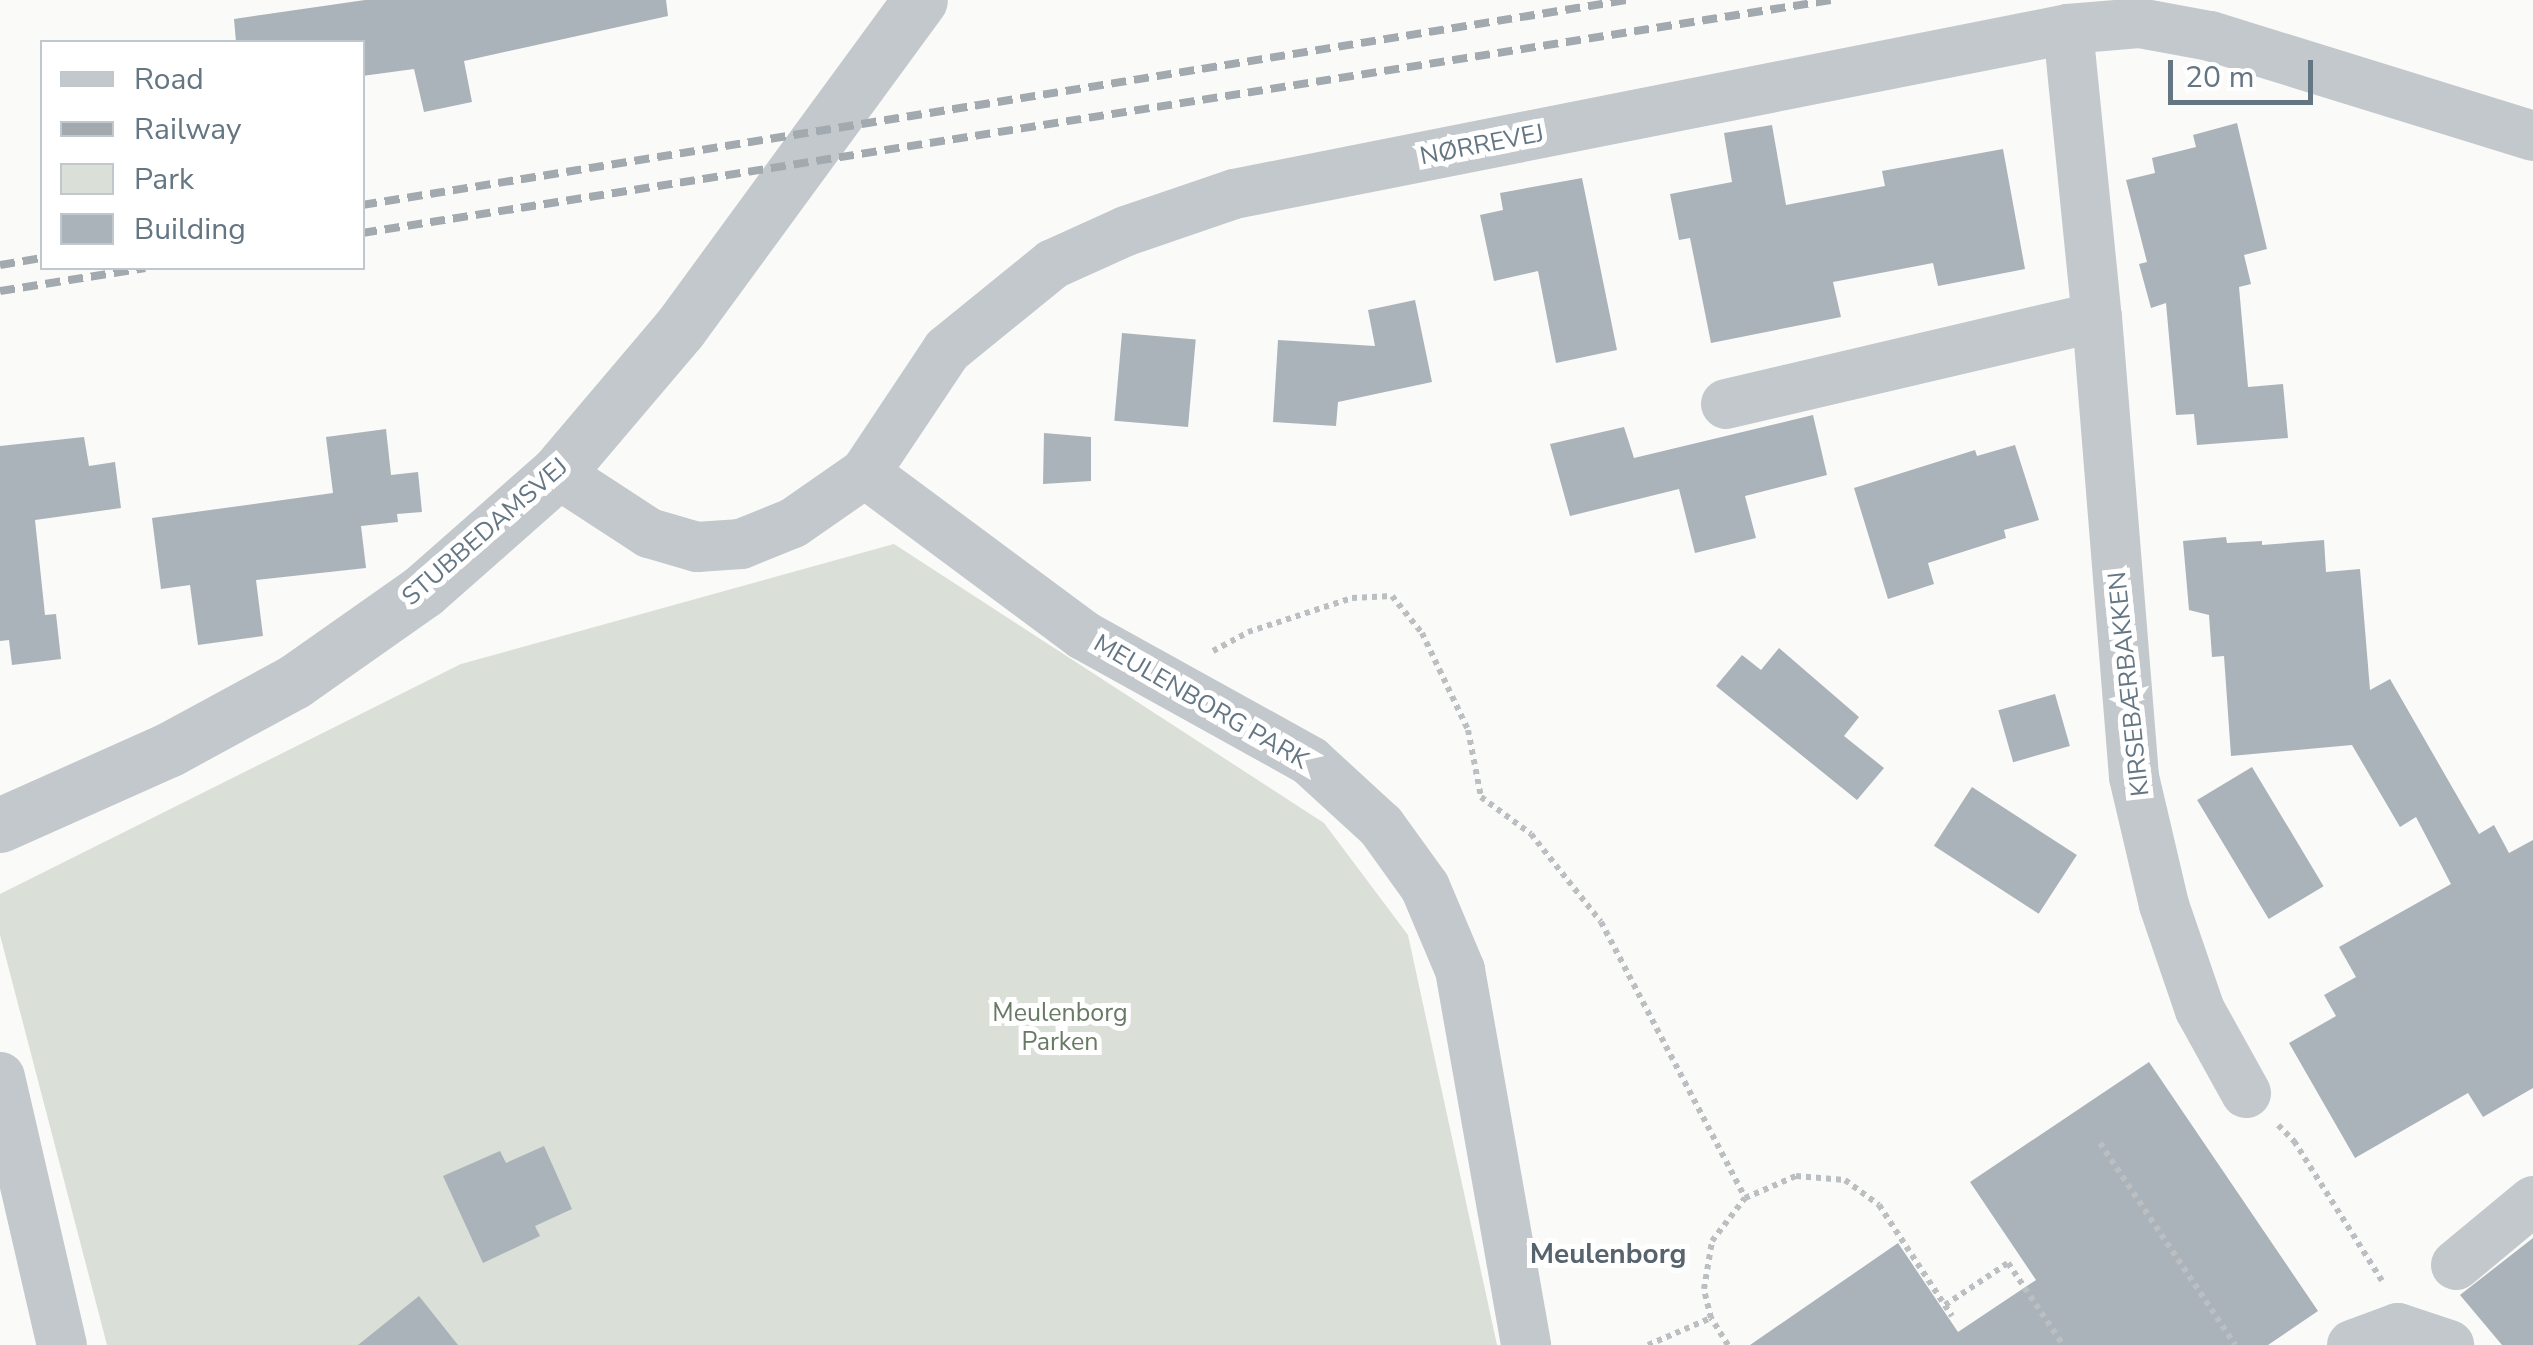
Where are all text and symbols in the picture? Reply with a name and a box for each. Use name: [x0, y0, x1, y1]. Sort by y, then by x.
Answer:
legend: [40, 40, 365, 270]
scale bar: [2173, 40, 2318, 102]
text: 20 m: [2185, 57, 2254, 98]
text: Road: [134, 59, 204, 100]
text: Railway: [134, 109, 242, 150]
street label: NØRREVEJ: [1418, 118, 1546, 172]
text: Park: [134, 159, 194, 200]
text: Building: [134, 209, 246, 250]
street label: STUBBEDAMSVEJ: [396, 452, 574, 612]
street label: KIRSEBÆRBAKKEN: [2102, 570, 2156, 798]
street label: MEULENBORG PARK: [1088, 628, 1314, 776]
park label: Meulenborg Parken: [992, 999, 1128, 1058]
district label: Meulenborg: [1530, 1237, 1686, 1271]

